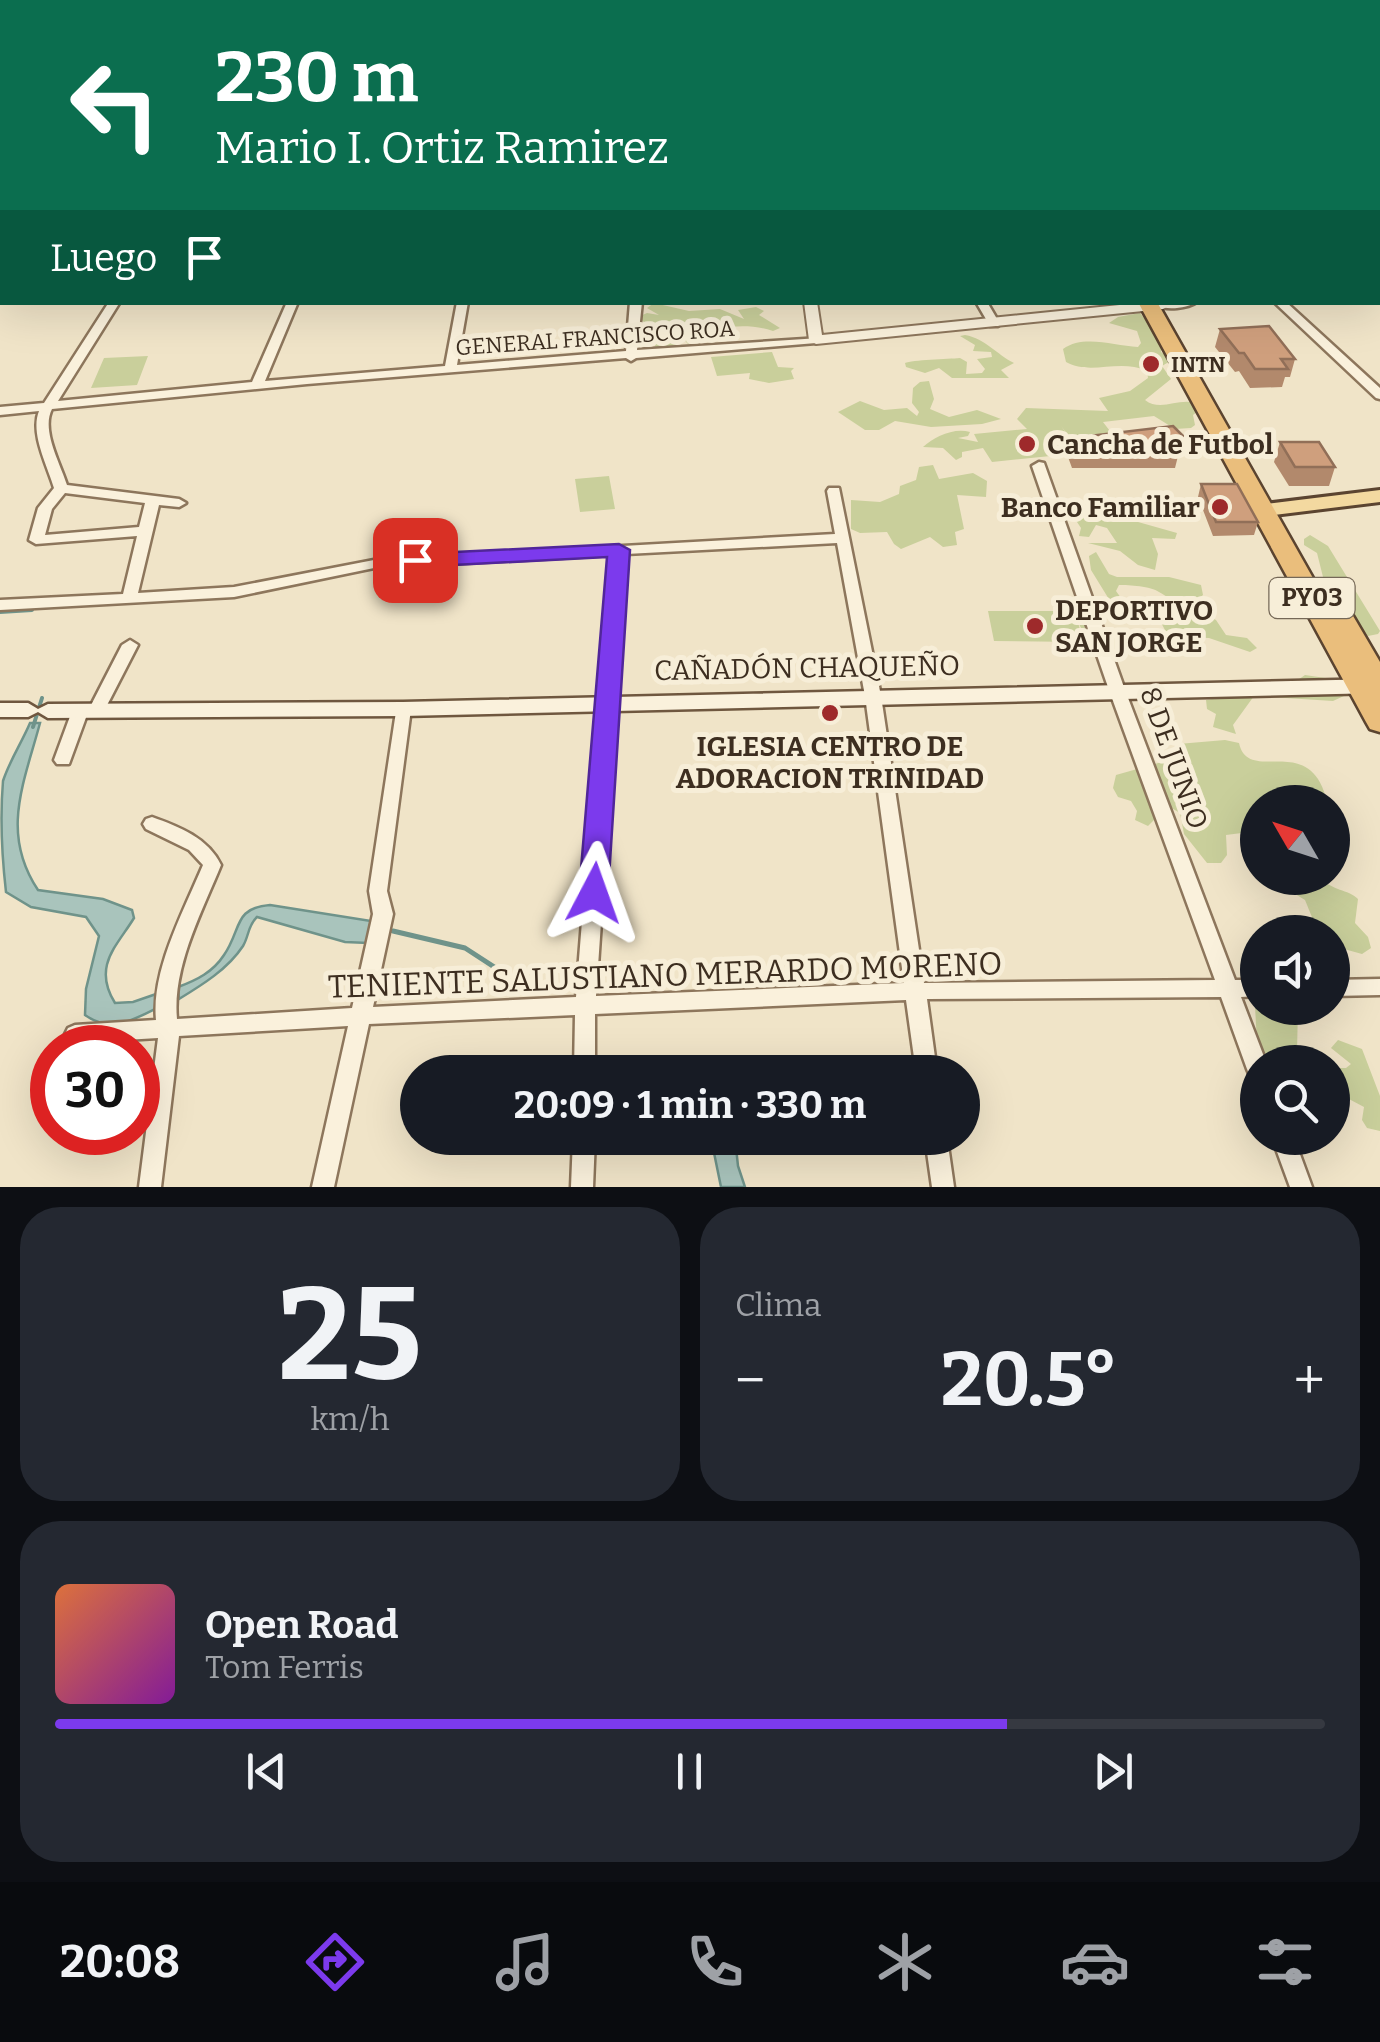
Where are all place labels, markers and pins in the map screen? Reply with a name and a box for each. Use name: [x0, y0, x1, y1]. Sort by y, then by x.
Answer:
place label: INTN: [1171, 351, 1226, 378]
marker: INTN: [1140, 353, 1162, 375]
place label: Cancha de Futbol: [1047, 428, 1274, 461]
marker: Cancha de Futbol: [1016, 433, 1038, 455]
place label: Banco Familiar: [1001, 491, 1200, 524]
marker: Banco Familiar: [1209, 496, 1231, 518]
pin: [373, 518, 458, 603]
place label: DEPORTIVO SAN JORGE: [1055, 594, 1213, 659]
marker: DEPORTIVO SAN JORGE: [1024, 615, 1046, 637]
marker: IGLESIA CENTRO DE ADORACION TRINIDAD: [819, 702, 841, 724]
place label: IGLESIA CENTRO DE ADORACION TRINIDAD: [676, 730, 984, 795]

